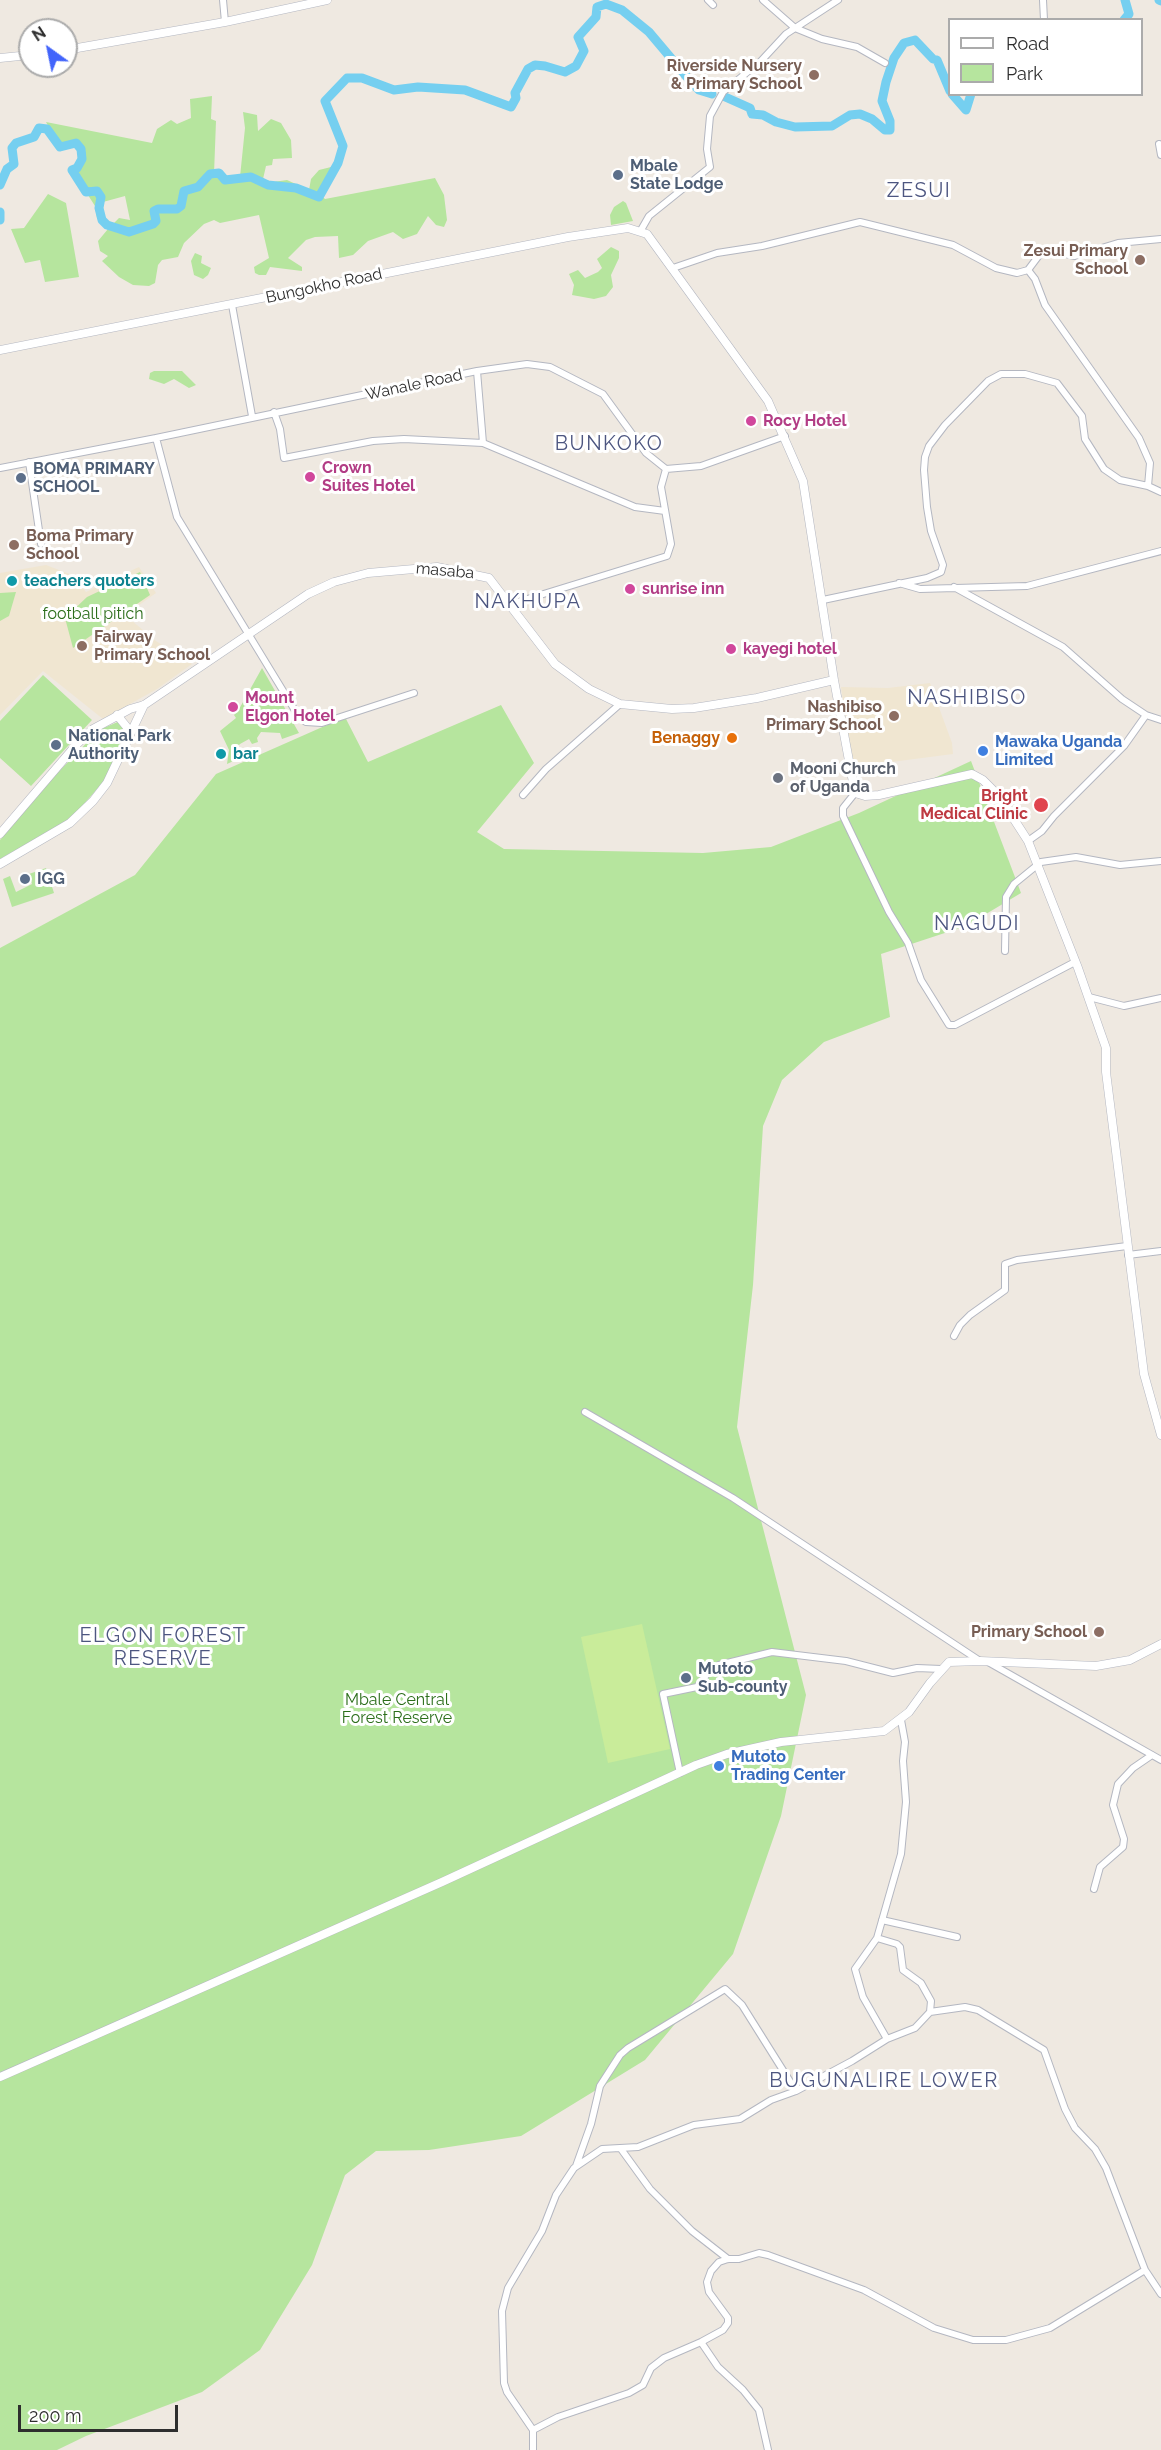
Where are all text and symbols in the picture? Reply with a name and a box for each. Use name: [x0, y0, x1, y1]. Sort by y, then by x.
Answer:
north arrow: [18, 18, 78, 78]
legend: [948, 18, 1143, 96]
text: N: [29, 23, 49, 45]
text: Road: [1006, 33, 1049, 54]
place label: Riverside Nursery & Primary School: [667, 56, 802, 94]
text: Park: [1006, 63, 1043, 84]
marker: Riverside Nursery & Primary School: [807, 68, 821, 82]
place label: Mbale State Lodge: [630, 156, 723, 194]
marker: Mbale State Lodge: [611, 168, 625, 182]
district label: ZESUI: [887, 179, 951, 203]
place label: Zesui Primary School: [1024, 241, 1128, 279]
marker: Zesui Primary School: [1133, 253, 1147, 267]
street label: Bungokho Road: [264, 264, 384, 308]
street label: Wanale Road: [364, 365, 464, 405]
place label: Rocy Hotel: [763, 411, 847, 431]
marker: Rocy Hotel: [744, 414, 758, 428]
district label: BUNKOKO: [555, 432, 663, 456]
place label: Crown Suites Hotel: [322, 458, 415, 496]
place label: BOMA PRIMARY SCHOOL: [33, 459, 155, 497]
marker: Crown Suites Hotel: [303, 470, 317, 484]
marker: BOMA PRIMARY SCHOOL: [14, 471, 28, 485]
place label: Boma Primary School: [26, 526, 134, 564]
marker: Boma Primary School: [7, 538, 21, 552]
street label: masaba: [415, 559, 475, 583]
place label: teachers quoters: [24, 571, 154, 591]
marker: teachers quoters: [5, 574, 19, 588]
place label: sunrise inn: [642, 579, 724, 599]
marker: sunrise inn: [623, 582, 637, 596]
district label: NAKHUPA: [474, 590, 582, 614]
park label: football pitich: [43, 604, 143, 624]
place label: Fairway Primary School: [94, 627, 210, 665]
marker: Fairway Primary School: [75, 639, 89, 653]
place label: kayegi hotel: [743, 639, 837, 659]
marker: kayegi hotel: [724, 642, 738, 656]
district label: NASHIBISO: [907, 686, 1027, 710]
place label: Mount Elgon Hotel: [245, 688, 335, 726]
place label: Nashibiso Primary School: [766, 697, 882, 735]
marker: Mount Elgon Hotel: [226, 700, 240, 714]
marker: Nashibiso Primary School: [887, 709, 901, 723]
place label: National Park Authority: [68, 726, 171, 764]
place label: Benaggy: [652, 728, 720, 748]
marker: Benaggy: [725, 731, 739, 745]
place label: Mawaka Uganda Limited: [995, 732, 1122, 770]
marker: National Park Authority: [49, 738, 63, 752]
place label: bar: [233, 744, 259, 764]
marker: Mawaka Uganda Limited: [976, 744, 990, 758]
marker: bar: [214, 747, 228, 761]
place label: Mooni Church of Uganda: [790, 759, 896, 797]
marker: Mooni Church of Uganda: [771, 771, 785, 785]
place label: Bright Medical Clinic: [920, 786, 1028, 824]
marker: Bright Medical Clinic: [1032, 796, 1050, 814]
place label: IGG: [37, 869, 65, 889]
marker: IGG: [18, 872, 32, 886]
district label: NAGUDI: [934, 912, 1020, 936]
place label: Primary School: [971, 1622, 1087, 1642]
district label: ELGON FOREST RESERVE: [79, 1624, 247, 1671]
marker: Primary School: [1092, 1625, 1106, 1639]
place label: Mutoto Sub-county: [698, 1659, 788, 1697]
marker: Mutoto Sub-county: [679, 1671, 693, 1685]
park label: Mbale Central Forest Reserve: [342, 1690, 452, 1728]
place label: Mutoto Trading Center: [731, 1747, 845, 1785]
marker: Mutoto Trading Center: [712, 1759, 726, 1773]
district label: BUGUNALIRE LOWER: [769, 2069, 999, 2093]
scale bar: [21, 2393, 182, 2431]
text: 200 m: [29, 2405, 82, 2426]

